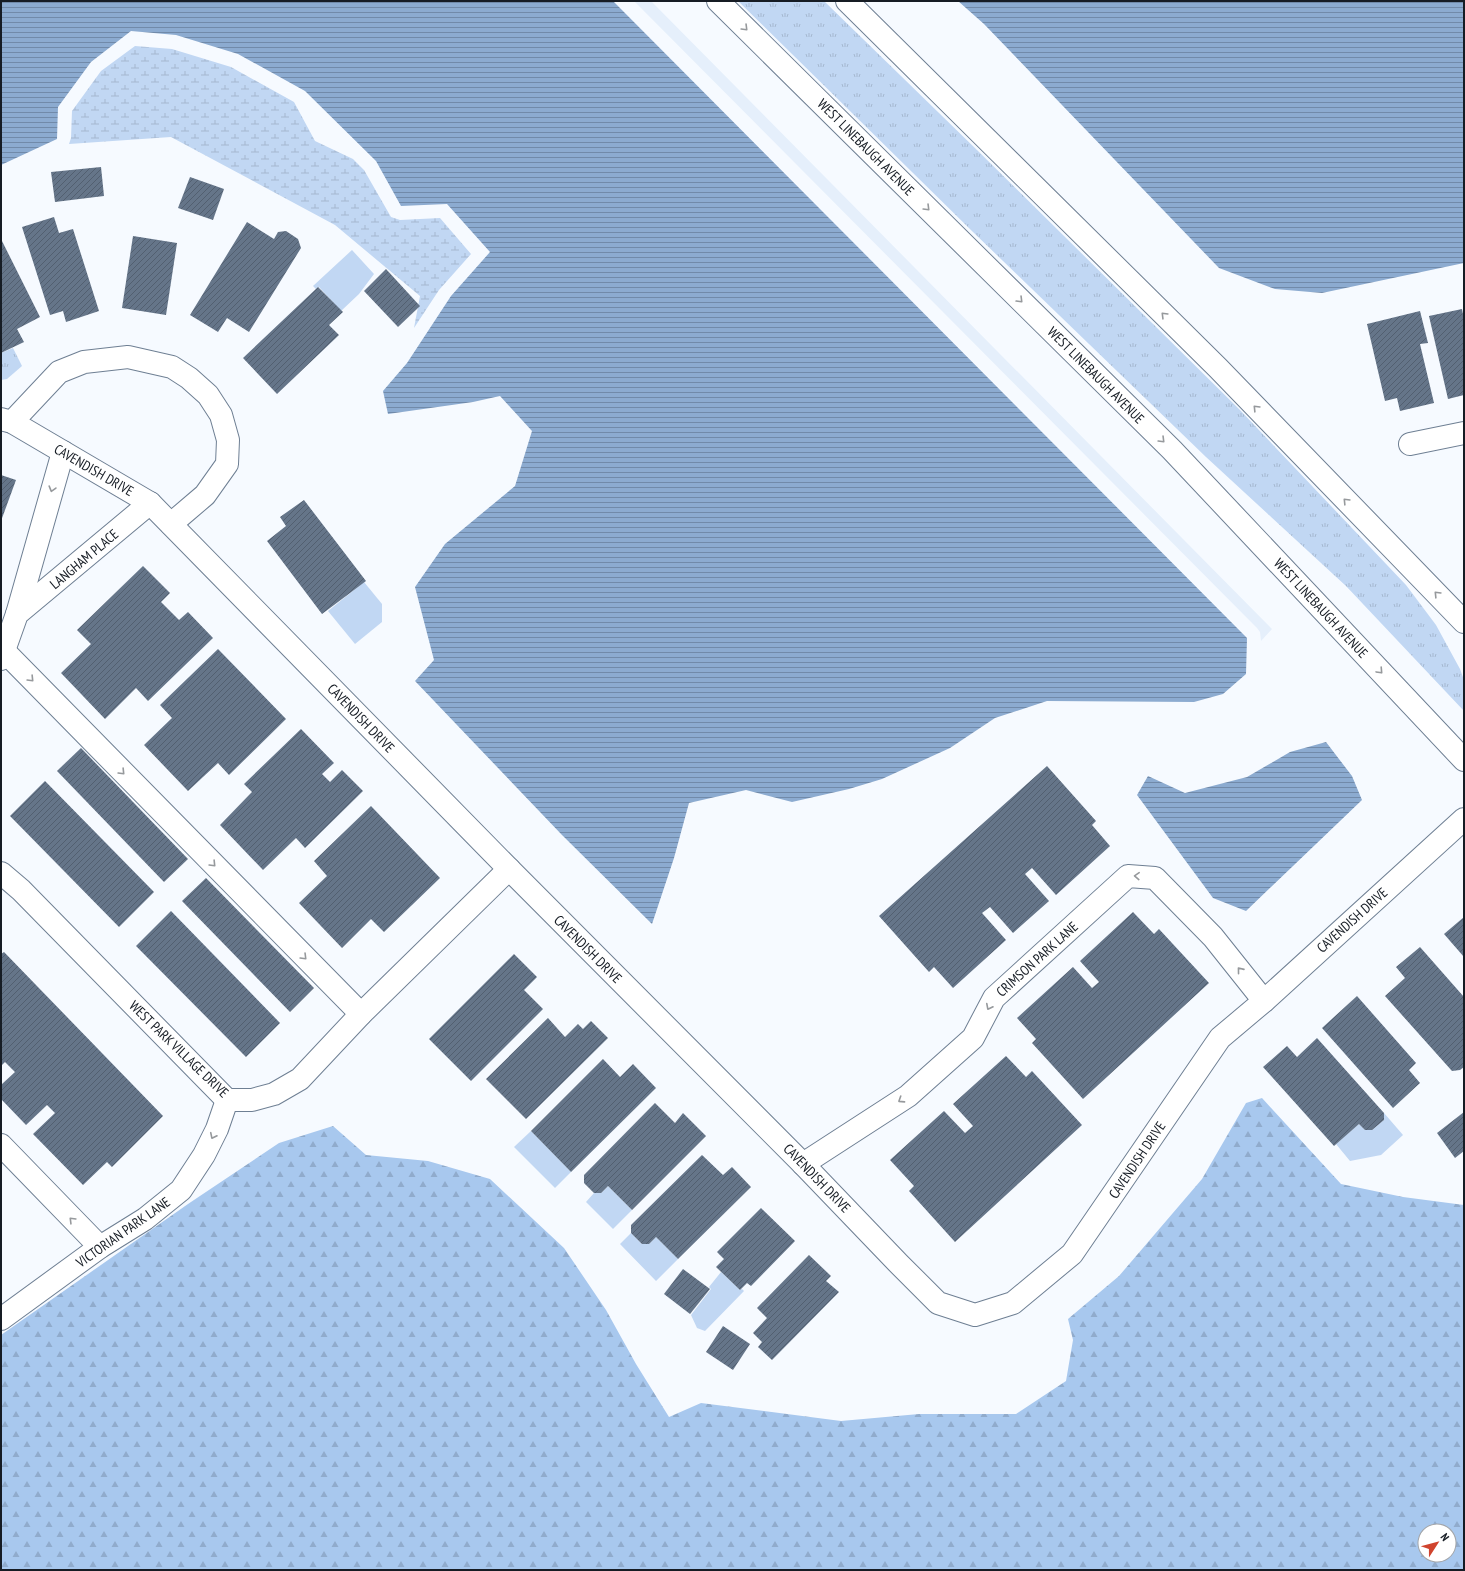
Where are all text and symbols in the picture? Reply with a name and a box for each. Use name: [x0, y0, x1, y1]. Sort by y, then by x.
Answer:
one-way arrow: [740, 23, 748, 31]
street label: WEST LINEBAUGH AVENUE: [814, 95, 918, 199]
one-way arrow: [922, 203, 930, 211]
one-way arrow: [1015, 295, 1023, 303]
one-way arrow: [1161, 312, 1169, 320]
street label: WEST LINEBAUGH AVENUE: [1044, 323, 1148, 427]
one-way arrow: [1253, 405, 1261, 413]
one-way arrow: [1157, 435, 1165, 443]
street label: CAVENDISH DRIVE: [51, 440, 137, 500]
one-way arrow: [48, 486, 57, 493]
one-way arrow: [1344, 498, 1351, 506]
street label: LANGHAM PLACE: [46, 525, 122, 593]
street label: WEST LINEBAUGH AVENUE: [1270, 554, 1372, 662]
one-way arrow: [1434, 591, 1442, 599]
one-way arrow: [1375, 666, 1383, 674]
one-way arrow: [26, 674, 34, 682]
street label: CAVENDISH DRIVE: [324, 680, 398, 756]
one-way arrow: [117, 767, 125, 775]
one-way arrow: [208, 859, 216, 867]
one-way arrow: [1134, 872, 1140, 881]
street label: CAVENDISH DRIVE: [1313, 884, 1391, 956]
street label: CAVENDISH DRIVE: [550, 911, 626, 987]
street label: CRIMSON PARK LANE: [992, 918, 1082, 1000]
one-way arrow: [299, 952, 307, 960]
one-way arrow: [1237, 968, 1244, 975]
street label: WEST PARK VILLAGE DRIVE: [125, 997, 233, 1101]
one-way arrow: [986, 1003, 994, 1010]
one-way arrow: [898, 1095, 905, 1103]
street label: CAVENDISH DRIVE: [1105, 1118, 1169, 1202]
one-way arrow: [210, 1132, 218, 1140]
street label: CAVENDISH DRIVE: [780, 1140, 854, 1216]
street label: VICTORIAN PARK LANE: [72, 1193, 174, 1272]
one-way arrow: [69, 1217, 77, 1225]
north arrow: [1417, 1523, 1457, 1563]
text: N: [1438, 1531, 1453, 1544]

